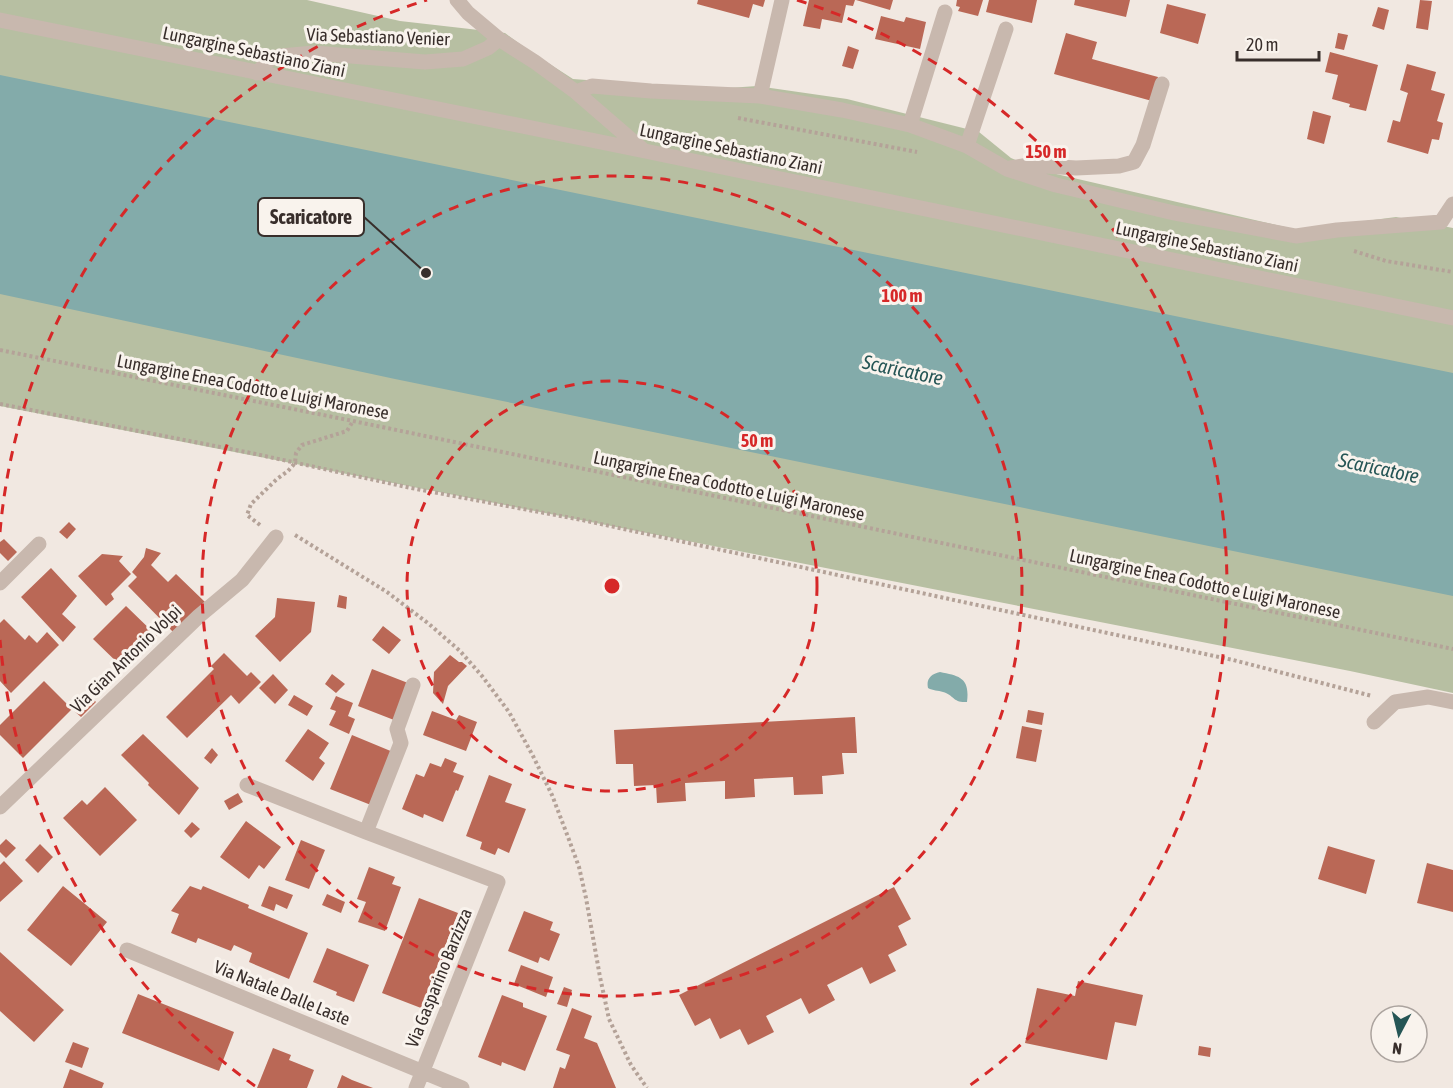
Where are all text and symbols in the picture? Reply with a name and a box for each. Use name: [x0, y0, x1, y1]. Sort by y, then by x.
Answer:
street label: Lungargine Sebastiano Ziani: [161, 22, 347, 81]
street label: Via Sebastiano Venier: [306, 24, 450, 50]
scale bar: [1237, 24, 1320, 62]
text: 20 m: [1246, 34, 1278, 55]
street label: Lungargine Sebastiano Ziani: [638, 119, 824, 178]
text: 150 m: [1026, 141, 1066, 162]
callout: Scaricatore: [258, 198, 364, 236]
text: Scaricatore: [270, 205, 352, 228]
street label: Lungargine Sebastiano Ziani: [1114, 217, 1300, 276]
text: 100 m: [882, 285, 922, 306]
street label: Lungargine Enea Codotto e Luigi Maronese: [115, 350, 391, 423]
water label: Scaricatore: [860, 350, 945, 389]
text: 50 m: [741, 430, 773, 451]
street label: Lungargine Enea Codotto e Luigi Maronese: [592, 446, 867, 525]
water label: Scaricatore: [1336, 448, 1421, 487]
street label: Lungargine Enea Codotto e Luigi Maronese: [1068, 544, 1343, 623]
centre of rings: [602, 576, 622, 596]
street label: Via Gian Antonio Volpi: [66, 600, 185, 717]
street label: Via Gasparino Barzizza: [401, 905, 476, 1050]
street label: Via Natale Dalle Laste: [211, 956, 353, 1029]
north arrow: [1369, 1004, 1429, 1064]
text: N: [1391, 1039, 1403, 1058]

